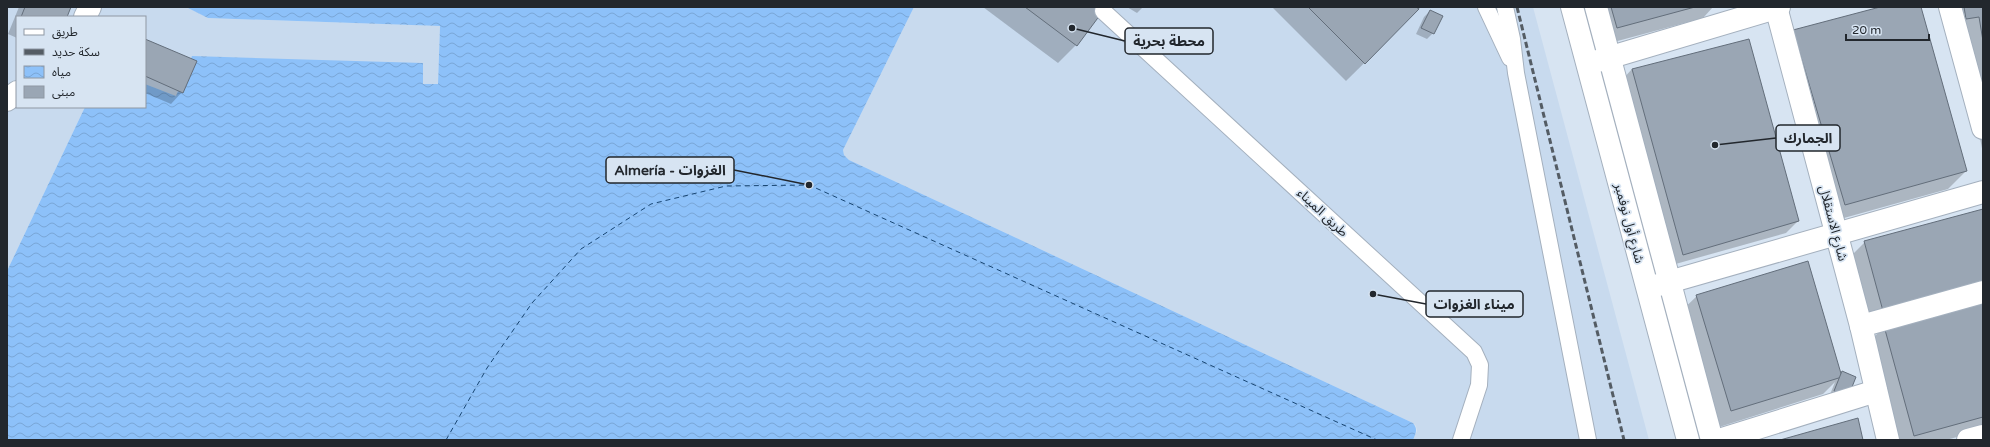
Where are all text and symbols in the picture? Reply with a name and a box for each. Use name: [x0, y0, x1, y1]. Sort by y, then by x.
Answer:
legend: [16, 16, 146, 108]
scale bar: [1846, 16, 1929, 42]
text: 20 m: [1852, 23, 1881, 37]
text: طريق: [52, 25, 78, 40]
callout: محطة بحرية: [1125, 28, 1213, 54]
text: محطة بحرية: [1133, 33, 1205, 50]
text: سكة حديد: [52, 45, 100, 59]
text: مياه: [52, 65, 71, 79]
text: مبنى: [52, 85, 75, 99]
callout: الجمارك: [1776, 125, 1840, 151]
text: الجمارك: [1784, 130, 1833, 147]
callout: Almería - الغزوات: [606, 157, 734, 183]
text: Almería - الغزوات: [614, 162, 726, 179]
street label: شارع أول نوفمبر: [1608, 180, 1648, 266]
street label: شارع الاستقلال: [1813, 184, 1851, 263]
street label: طريق الميناء: [1294, 185, 1351, 240]
callout: ميناء الغزوات: [1426, 291, 1523, 317]
text: ميناء الغزوات: [1433, 296, 1515, 313]

